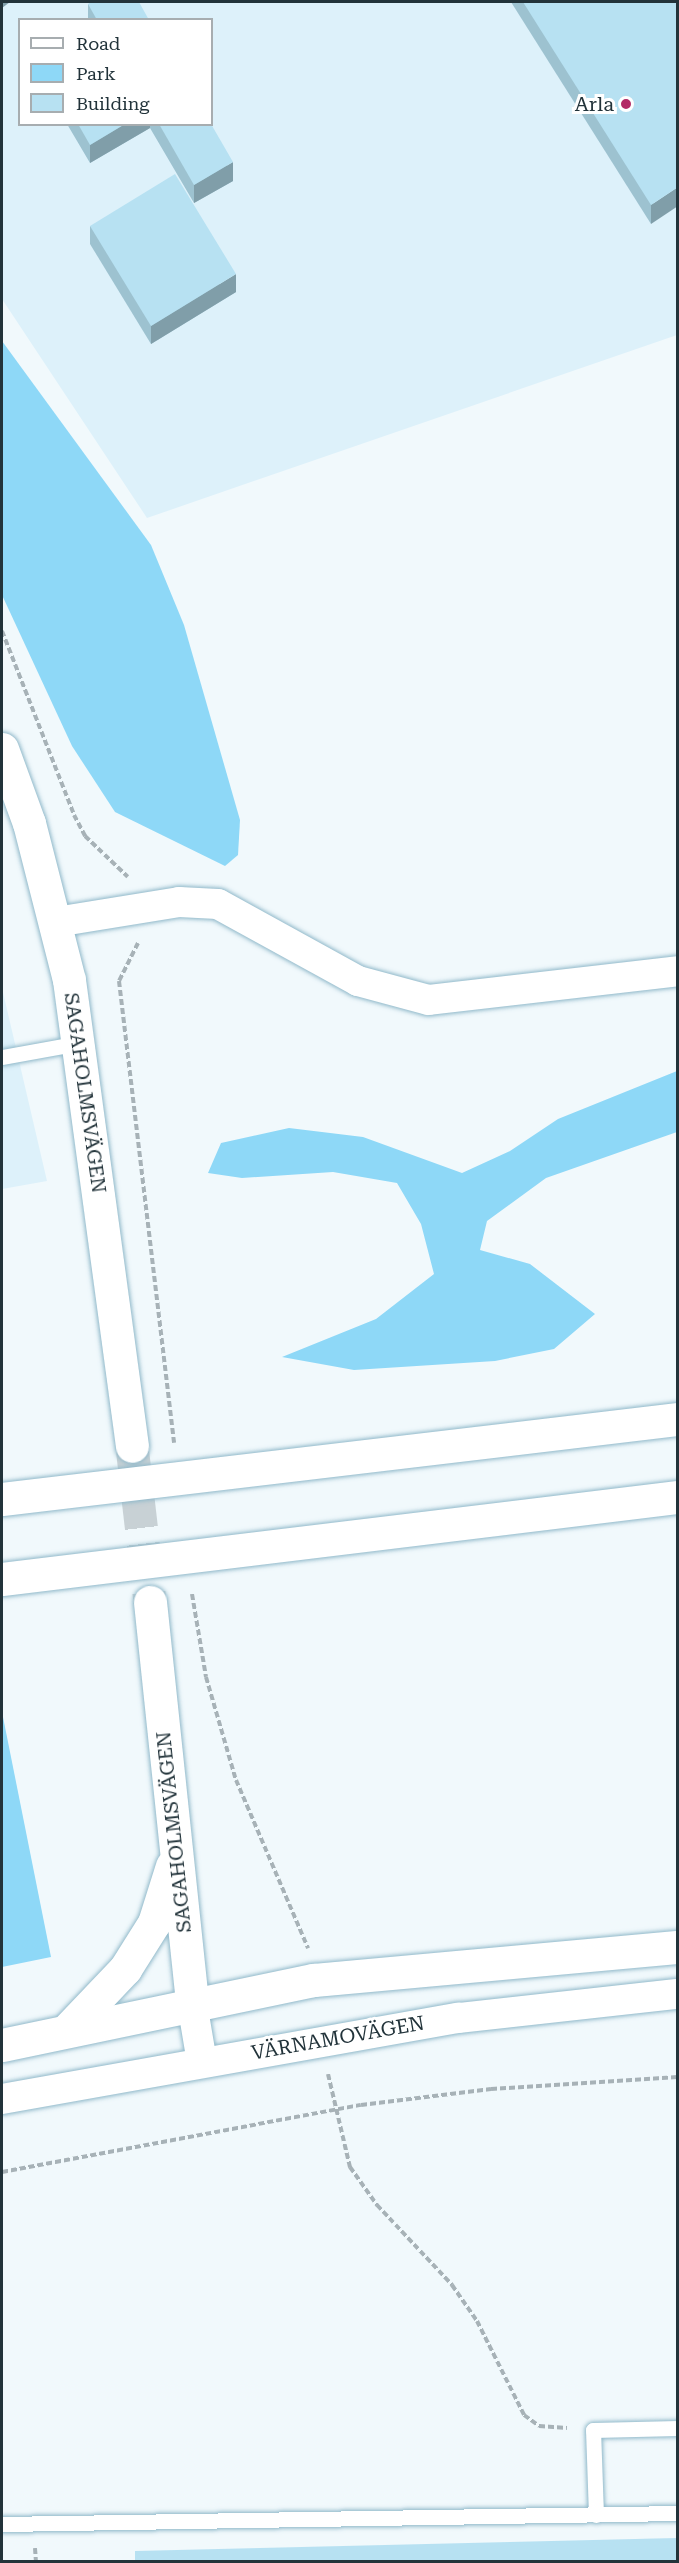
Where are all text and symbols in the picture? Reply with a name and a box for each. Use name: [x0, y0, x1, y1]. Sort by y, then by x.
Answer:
legend: [18, 18, 213, 126]
text: Road: [76, 33, 120, 54]
text: Park: [76, 63, 116, 84]
place label: Arla: [575, 92, 614, 116]
text: Building: [76, 93, 150, 114]
marker: Arla: [619, 97, 633, 111]
street label: SAGAHOLMSVÄGEN: [59, 991, 111, 1195]
street label: SAGAHOLMSVÄGEN: [151, 1730, 197, 1934]
street label: VÄRNAMOVÄGEN: [249, 2011, 427, 2065]

